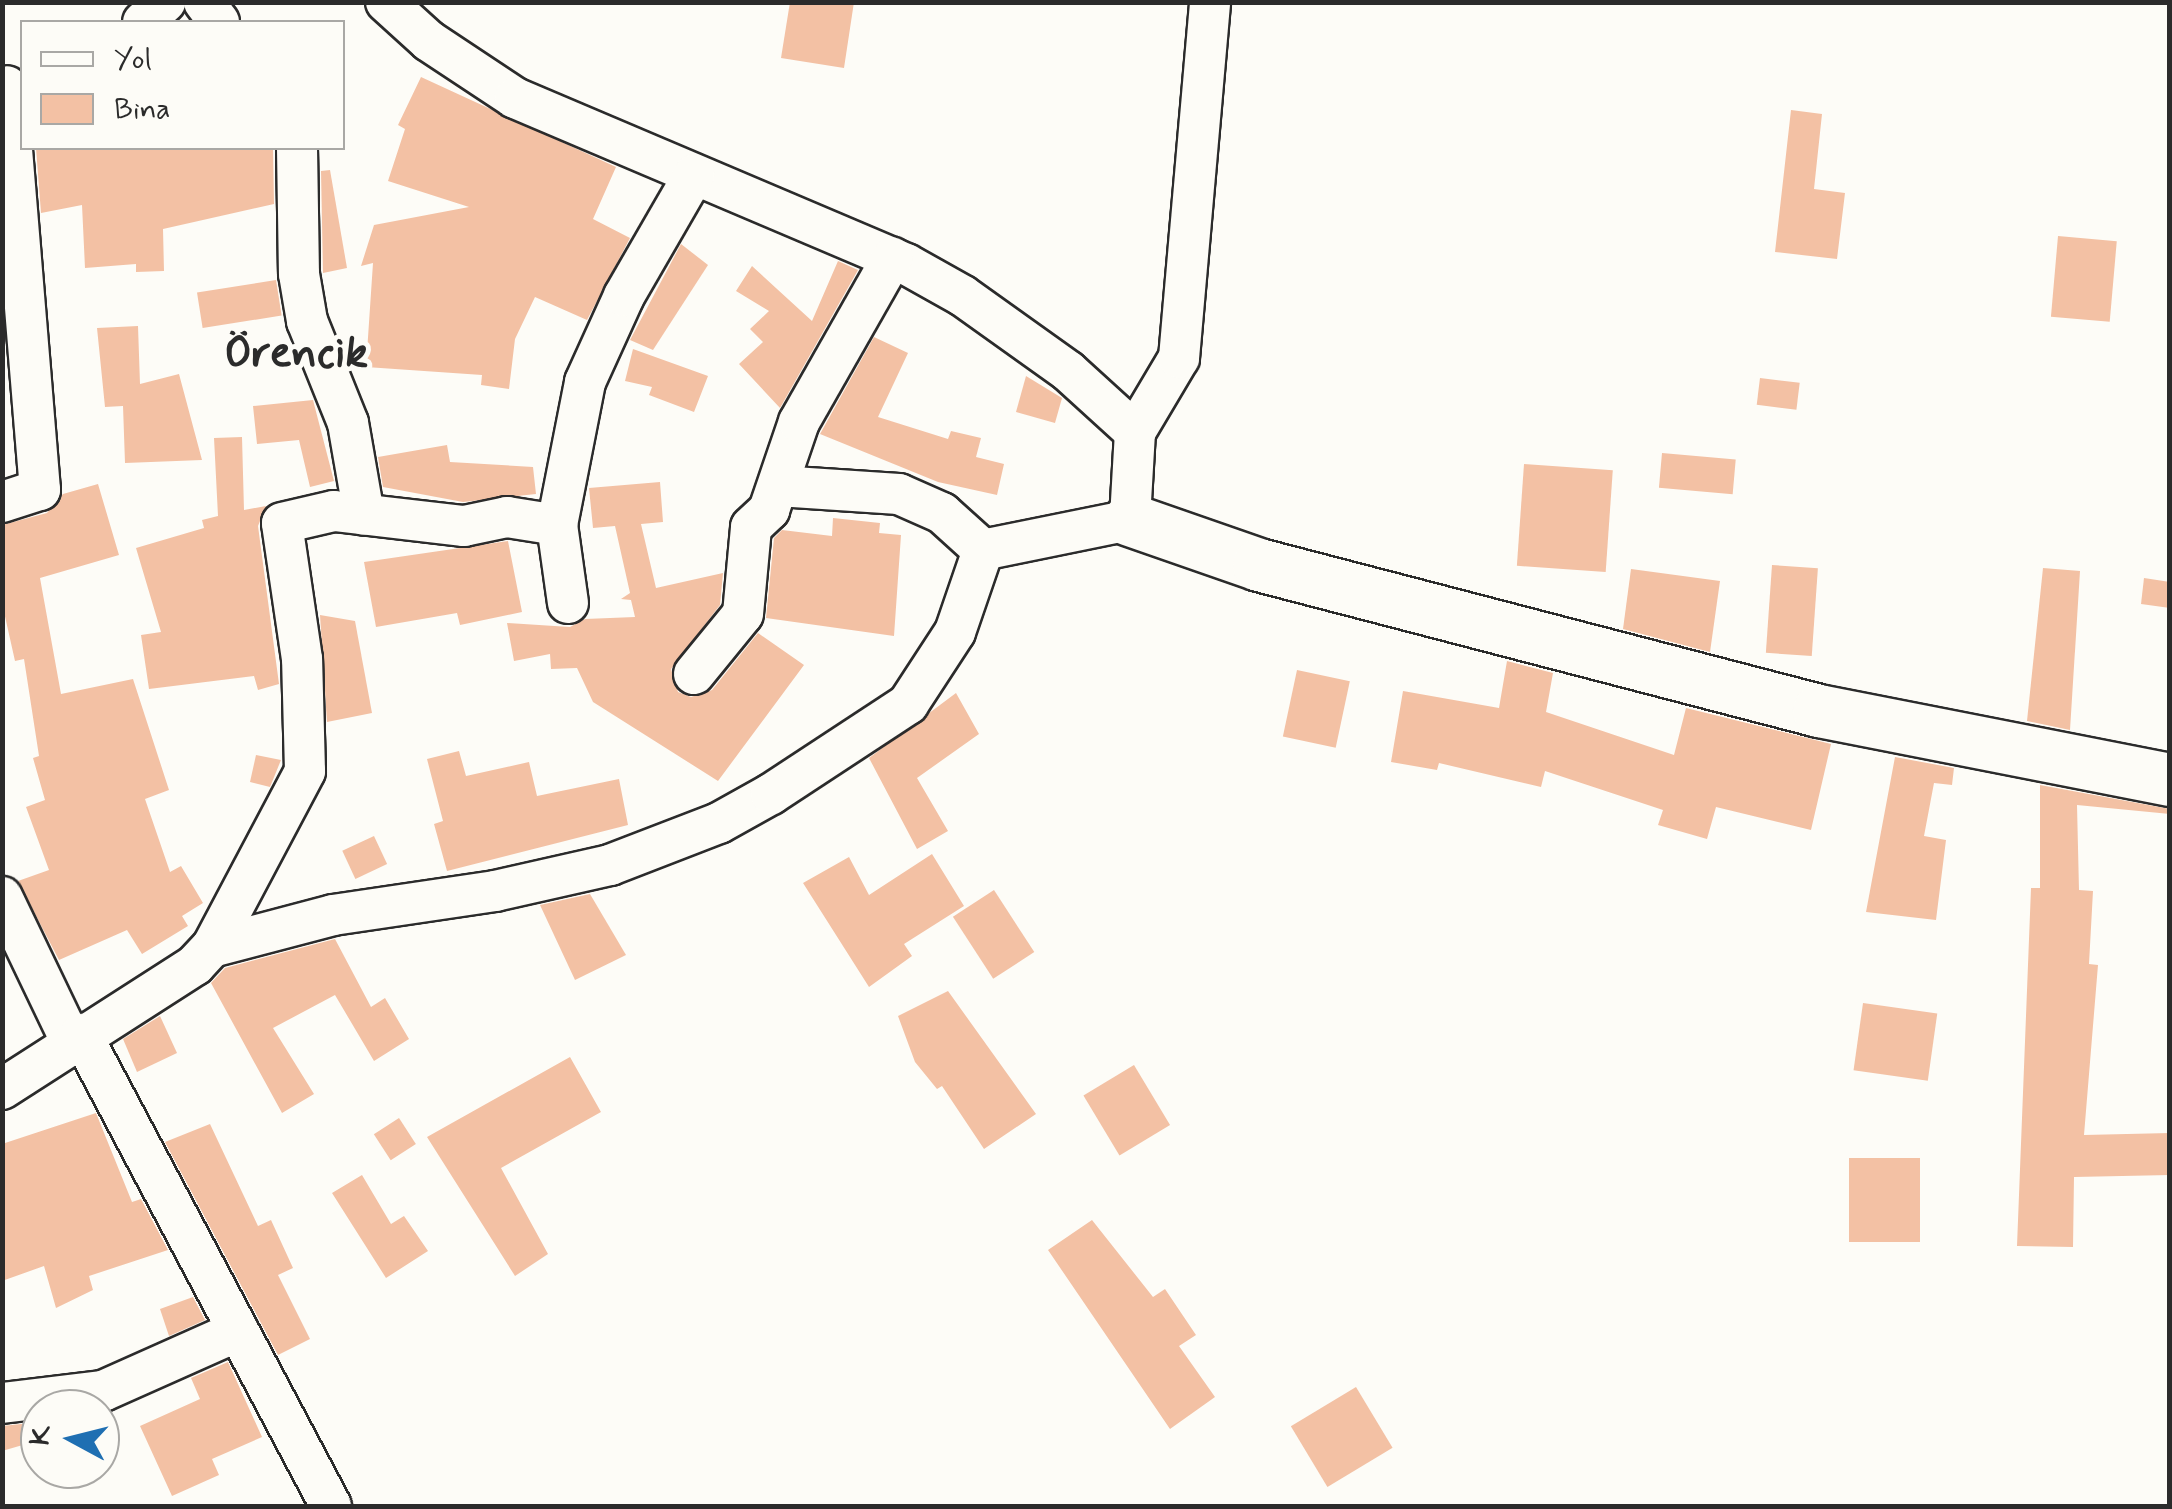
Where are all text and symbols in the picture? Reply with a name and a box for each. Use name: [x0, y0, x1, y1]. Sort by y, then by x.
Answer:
legend: [20, 20, 345, 150]
text: Yol: [114, 40, 152, 79]
text: Bina: [114, 90, 170, 129]
district label: Örencik: [224, 327, 368, 381]
north arrow: [20, 1389, 120, 1489]
text: K: [22, 1423, 61, 1448]

